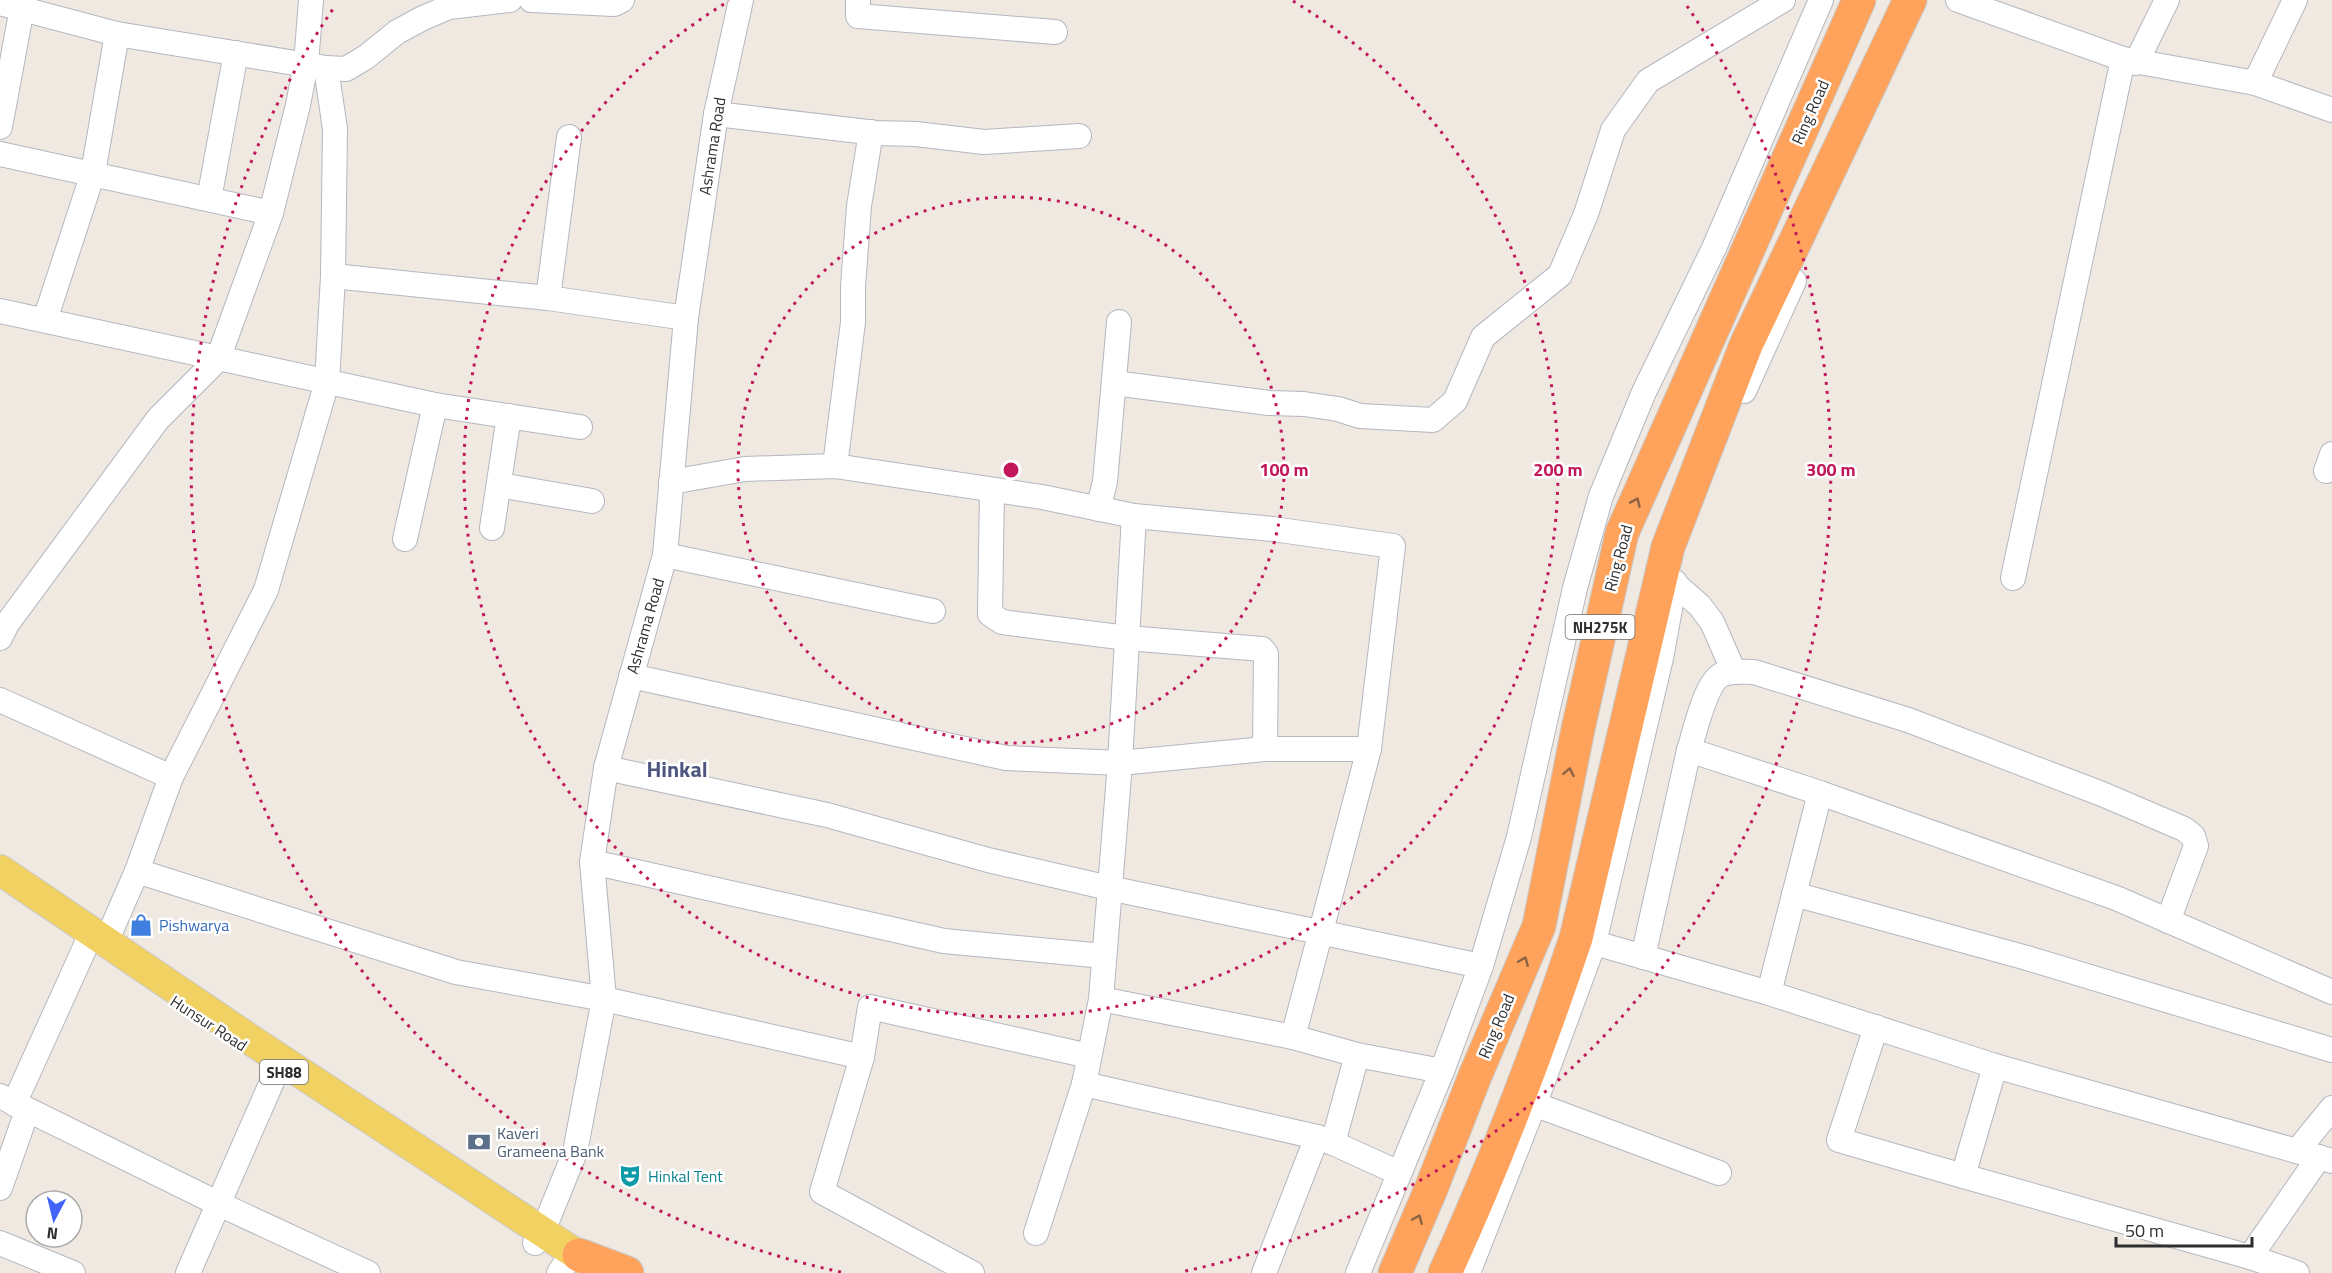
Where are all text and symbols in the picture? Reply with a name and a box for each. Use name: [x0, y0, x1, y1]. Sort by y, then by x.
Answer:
street label: Ring Road: [1785, 76, 1835, 148]
street label: Ashrama Road: [692, 95, 732, 197]
text: 100 m: [1259, 456, 1309, 483]
text: 200 m: [1533, 456, 1583, 483]
text: 300 m: [1806, 456, 1856, 483]
centre of rings: [1001, 460, 1021, 480]
one-way arrow: [1628, 497, 1640, 508]
street label: Ring Road: [1598, 522, 1638, 594]
street label: Ashrama Road: [620, 575, 670, 677]
road number: NH275K: [1566, 615, 1634, 639]
district label: Hinkal: [646, 752, 708, 786]
one-way arrow: [1562, 767, 1575, 777]
shop icon: Pishwarya: [128, 912, 154, 938]
place label: Pishwarya: [159, 913, 229, 937]
one-way arrow: [1517, 957, 1529, 968]
street label: Hunsur Road: [166, 989, 252, 1057]
street label: Ring Road: [1472, 990, 1520, 1062]
road number: SH88: [260, 1060, 308, 1084]
place label: Kaveri Grameena Bank: [497, 1121, 605, 1163]
bank icon: Kaveri Grameena Bank: [466, 1129, 492, 1155]
theatre icon: Hinkal Tent: [617, 1163, 643, 1189]
place label: Hinkal Tent: [648, 1164, 723, 1188]
north arrow: [24, 1189, 84, 1249]
scale bar: [2116, 1210, 2252, 1248]
one-way arrow: [1411, 1215, 1423, 1226]
text: 50 m: [2125, 1217, 2164, 1244]
text: N: [45, 1221, 59, 1246]

